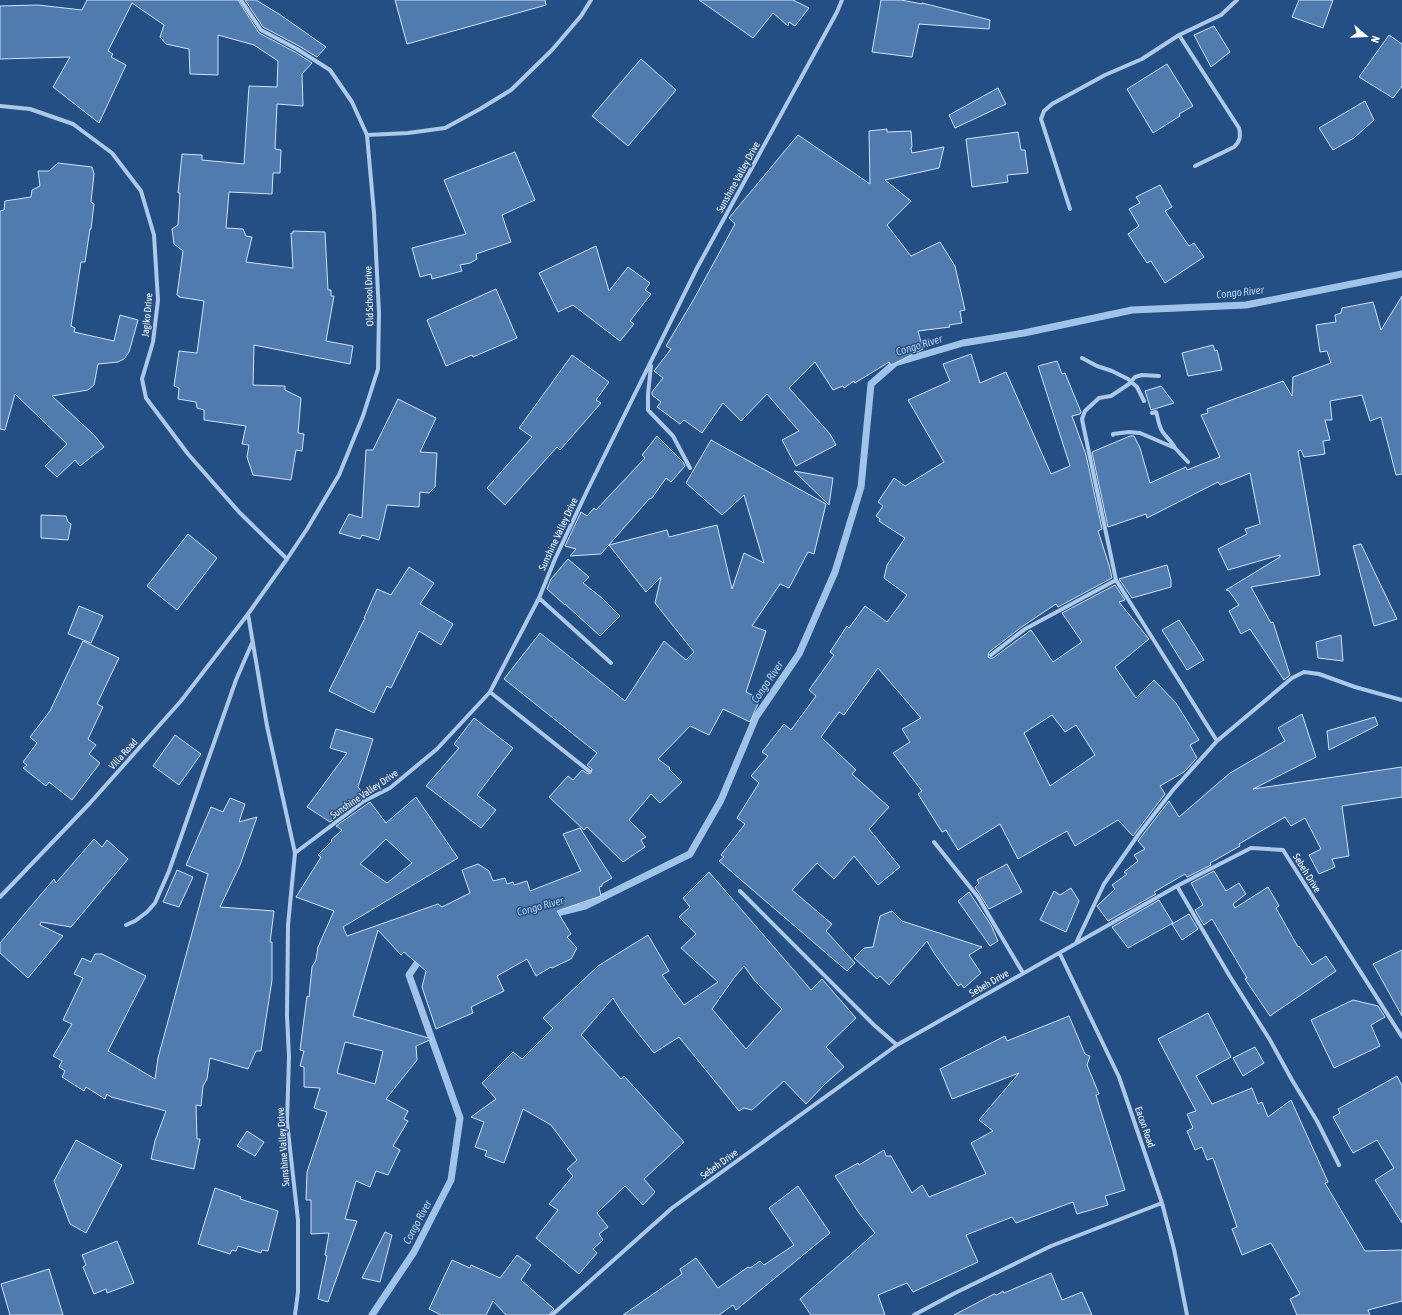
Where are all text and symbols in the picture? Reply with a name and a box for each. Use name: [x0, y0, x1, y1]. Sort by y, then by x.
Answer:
north arrow: [1346, 16, 1386, 56]
text: N: [1369, 34, 1382, 44]
street label: Sunshine Valley Drive: [714, 139, 762, 214]
street label: Old School Drive: [362, 265, 376, 326]
water label: Congo River: [1216, 283, 1265, 300]
street label: Jagiko Drive: [140, 292, 154, 337]
water label: Congo River: [894, 332, 944, 358]
street label: Sunshine Valley Drive: [536, 495, 580, 572]
water label: Congo River: [749, 658, 786, 705]
street label: Villa Road: [106, 736, 140, 772]
street label: Sunshine Valley Drive: [328, 767, 400, 821]
street label: Sebeh Drive: [1291, 852, 1323, 895]
water label: Congo River: [515, 894, 565, 918]
street label: Sebeh Drive: [967, 967, 1011, 999]
street label: Eacon Road: [1133, 1105, 1157, 1149]
street label: Sunshine Valley Drive: [275, 1107, 291, 1187]
street label: Sebeh Drive: [698, 1146, 740, 1181]
water label: Congo River: [400, 1197, 434, 1246]

